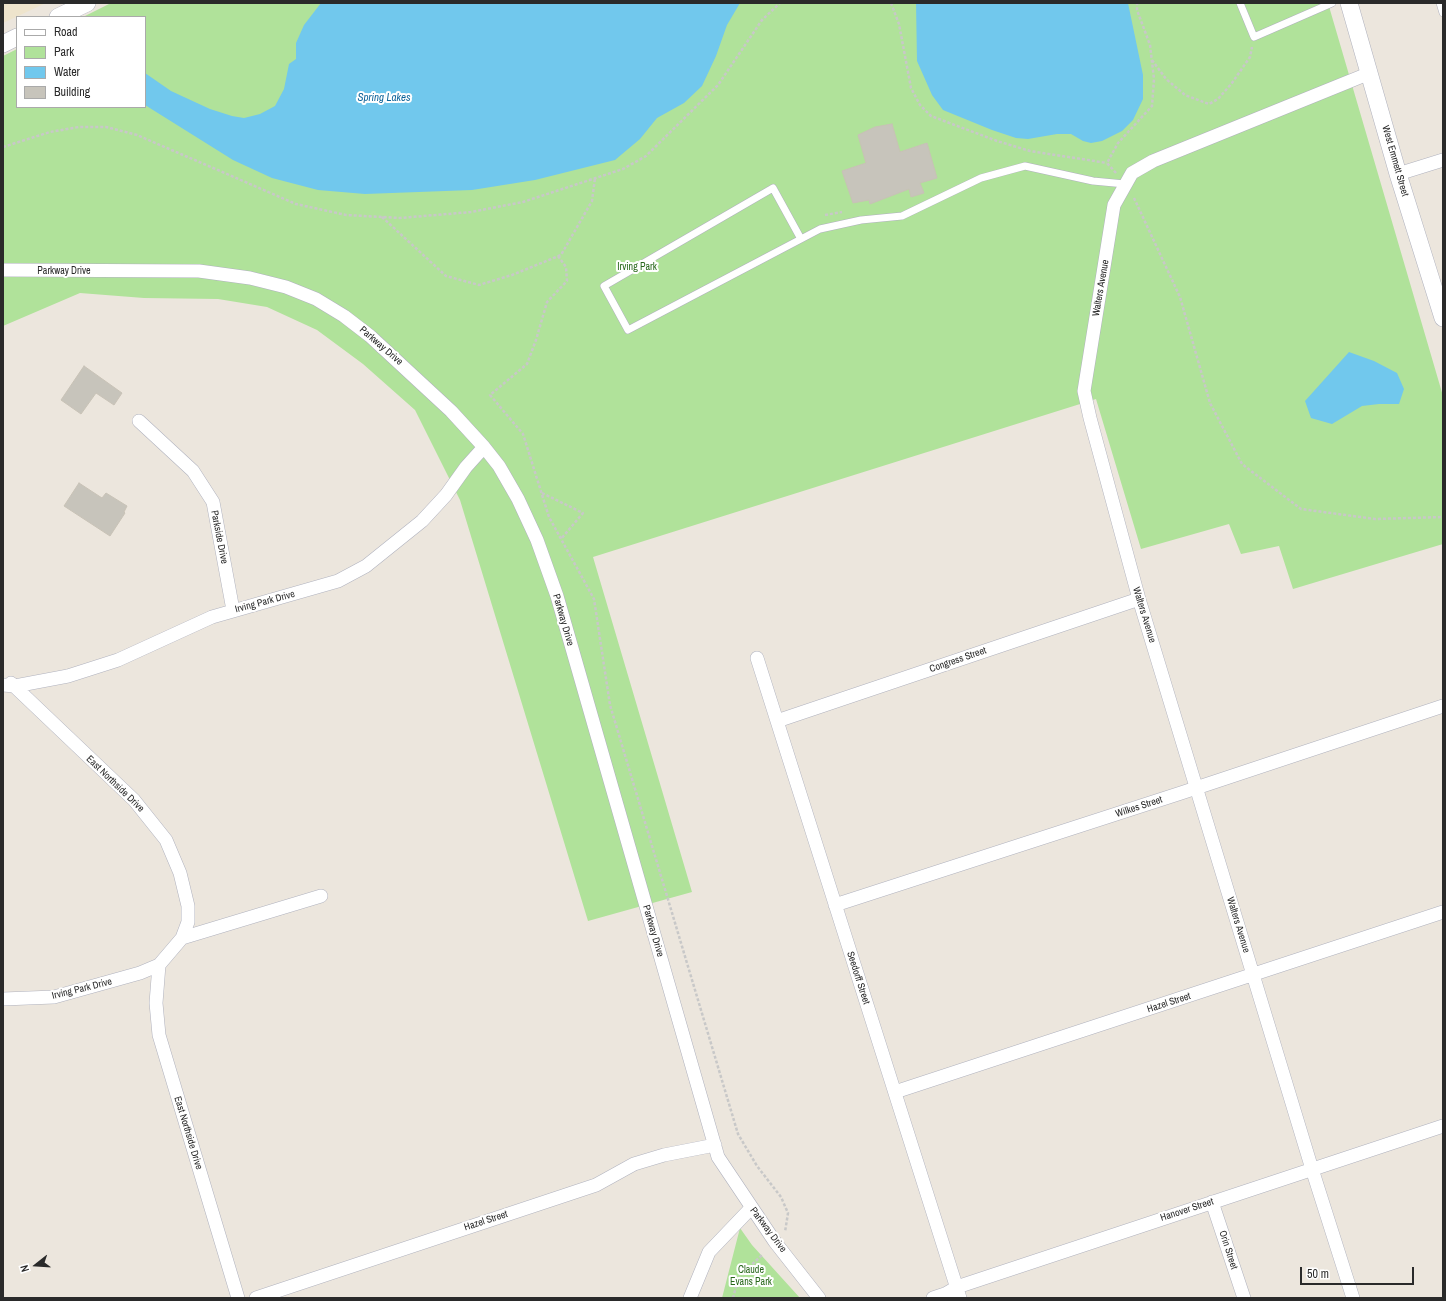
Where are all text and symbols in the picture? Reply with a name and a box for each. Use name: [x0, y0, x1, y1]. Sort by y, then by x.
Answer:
legend: [16, 16, 146, 108]
text: Road: [54, 24, 78, 40]
text: Park: [54, 44, 74, 60]
text: Water: [54, 64, 80, 80]
text: Building: [54, 84, 90, 100]
water label: Spring Lakes: [357, 91, 411, 105]
street label: West Emmett Street: [1379, 124, 1411, 198]
street label: Walters Avenue: [1090, 259, 1112, 317]
park label: Irving Park: [617, 261, 657, 273]
street label: Parkway Drive: [37, 265, 91, 277]
street label: Parkway Drive: [357, 324, 405, 368]
street label: Parkside Drive: [208, 509, 230, 565]
street label: Walters Avenue: [1130, 586, 1158, 644]
street label: Irving Park Drive: [234, 588, 296, 616]
street label: Parkway Drive: [550, 593, 576, 647]
street label: Congress Street: [928, 645, 988, 675]
street label: East Northside Drive: [83, 753, 147, 815]
street label: Wilkes Street: [1114, 794, 1164, 820]
street label: Walters Avenue: [1224, 896, 1252, 954]
street label: Parkway Drive: [640, 904, 666, 958]
street label: Seedorff Street: [844, 950, 872, 1006]
street label: Irving Park Drive: [51, 976, 113, 1002]
street label: Hazel Street: [1146, 990, 1192, 1016]
street label: East Northside Drive: [171, 1095, 205, 1171]
street label: Hanover Street: [1159, 1196, 1215, 1224]
street label: Parkway Drive: [747, 1205, 789, 1255]
street label: Hazel Street: [463, 1208, 509, 1234]
street label: Orin Street: [1216, 1229, 1240, 1271]
north arrow: [16, 1245, 56, 1285]
scale bar: [1302, 1259, 1416, 1285]
text: N: [17, 1263, 32, 1274]
park label: Claude Evans Park: [730, 1264, 772, 1288]
text: 50 m: [1307, 1266, 1329, 1282]

